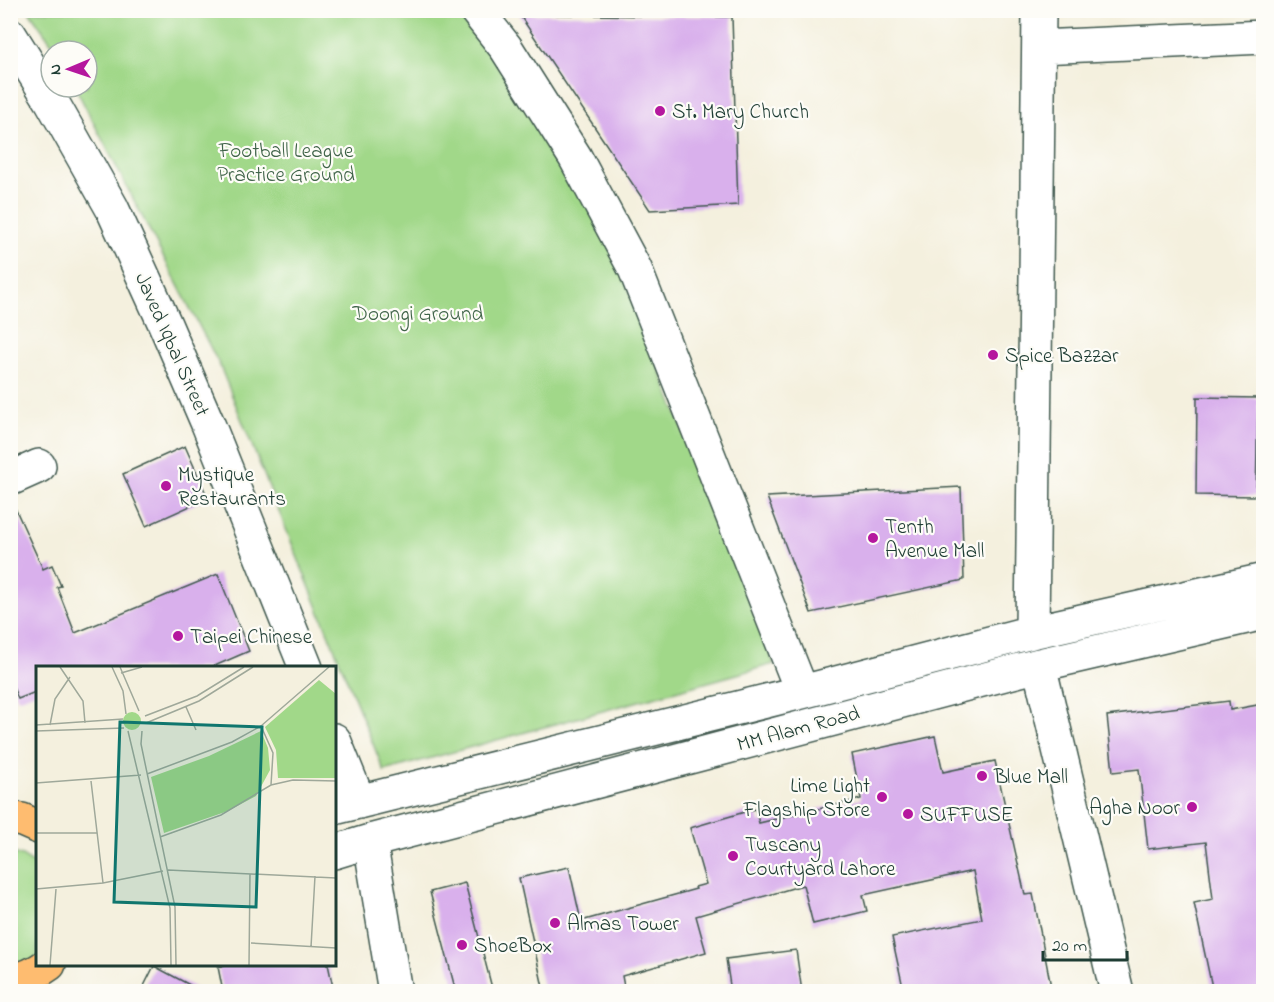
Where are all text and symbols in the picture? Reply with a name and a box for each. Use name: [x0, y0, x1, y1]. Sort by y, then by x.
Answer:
north arrow: [39, 39, 99, 99]
text: N: [44, 63, 68, 75]
place label: St. Mary Church: [672, 98, 809, 130]
marker: St. Mary Church: [653, 104, 667, 118]
park label: Football League Practice Ground: [217, 137, 355, 191]
street label: Javed Iqbal Street: [126, 268, 216, 422]
park label: Doongi Ground: [352, 300, 484, 332]
place label: Spice Bazzar: [1005, 342, 1119, 372]
marker: Spice Bazzar: [986, 348, 1000, 362]
place label: Mystique Restaurants: [178, 461, 286, 515]
marker: Mystique Restaurants: [159, 479, 173, 493]
place label: Tenth Avenue Mall: [885, 513, 984, 567]
marker: Tenth Avenue Mall: [866, 531, 880, 545]
place label: Taipei Chinese: [190, 623, 313, 653]
marker: Taipei Chinese: [171, 629, 185, 643]
inset map: [36, 666, 336, 966]
street label: MM Alam Road: [734, 699, 863, 761]
place label: Blue Mall: [993, 763, 1068, 793]
marker: Blue Mall: [975, 769, 989, 783]
place label: Lime Light Flagship Store: [743, 772, 871, 828]
marker: Lime Light Flagship Store: [875, 790, 889, 804]
place label: Agha Noor: [1089, 794, 1180, 826]
marker: Agha Noor: [1185, 800, 1199, 814]
place label: SUFFUSE: [920, 801, 1013, 831]
marker: SUFFUSE: [901, 807, 915, 821]
place label: Tuscany Courtyard Lahore: [745, 831, 896, 887]
marker: Tuscany Courtyard Lahore: [726, 849, 740, 863]
place label: Almas Tower: [567, 910, 679, 940]
marker: Almas Tower: [548, 916, 562, 930]
scale bar: [1043, 924, 1127, 962]
place label: ShoeBox: [474, 932, 552, 962]
text: 20 m: [1052, 934, 1087, 960]
marker: ShoeBox: [455, 938, 469, 952]

